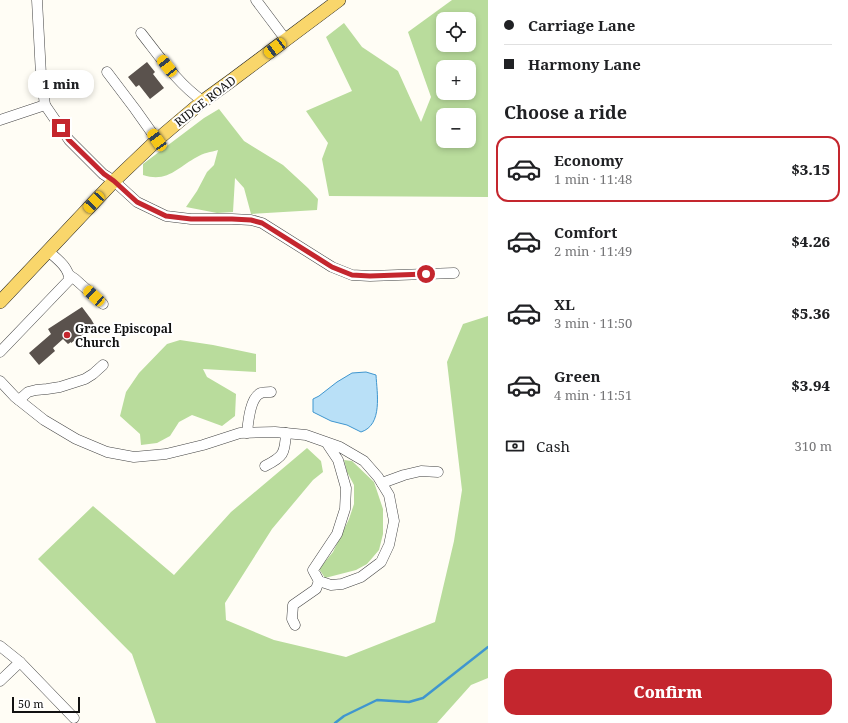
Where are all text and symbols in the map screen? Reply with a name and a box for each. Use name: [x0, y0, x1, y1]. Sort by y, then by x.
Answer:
map controls: [436, 12, 476, 148]
button: locate: [436, 12, 476, 52]
text: Carriage Lane: [528, 15, 635, 35]
car: [262, 36, 288, 60]
car: [155, 53, 179, 79]
text: Harmony Lane: [528, 54, 641, 74]
button: +: [436, 60, 476, 100]
callout: 1 min: [28, 70, 94, 98]
street label: RIDGE ROAD: [171, 71, 239, 130]
text: 1 min: [42, 75, 80, 93]
text: Choose a ride: [504, 100, 627, 124]
button: −: [436, 108, 476, 148]
route end: [52, 119, 70, 137]
car: [145, 127, 169, 153]
text: Economy: [554, 150, 623, 170]
icon: car: [506, 151, 542, 187]
text: $3.15: [791, 159, 830, 179]
text: 1 min · 11:48: [554, 170, 632, 188]
car: [81, 189, 107, 215]
text: Comfort: [554, 222, 617, 242]
icon: car: [506, 223, 542, 259]
text: $4.26: [791, 231, 830, 251]
text: 2 min · 11:49: [554, 242, 632, 260]
route start: [417, 265, 435, 283]
car: [81, 284, 107, 308]
text: XL: [554, 294, 575, 314]
icon: car: [506, 295, 542, 331]
text: $5.36: [791, 303, 830, 323]
text: 3 min · 11:50: [554, 314, 632, 332]
place label: Grace Episcopal Church: [75, 320, 173, 351]
marker: Grace Episcopal Church: [62, 330, 72, 340]
text: Green: [554, 366, 601, 386]
icon: car: [506, 367, 542, 403]
text: $3.94: [791, 375, 830, 395]
text: 4 min · 11:51: [554, 386, 632, 404]
icon: cash: [504, 435, 526, 457]
text: Cash: [536, 436, 570, 456]
text: 310 m: [795, 437, 832, 455]
button: Confirm: [504, 669, 832, 715]
scale bar: [12, 695, 80, 714]
text: 50 m: [18, 696, 44, 711]

